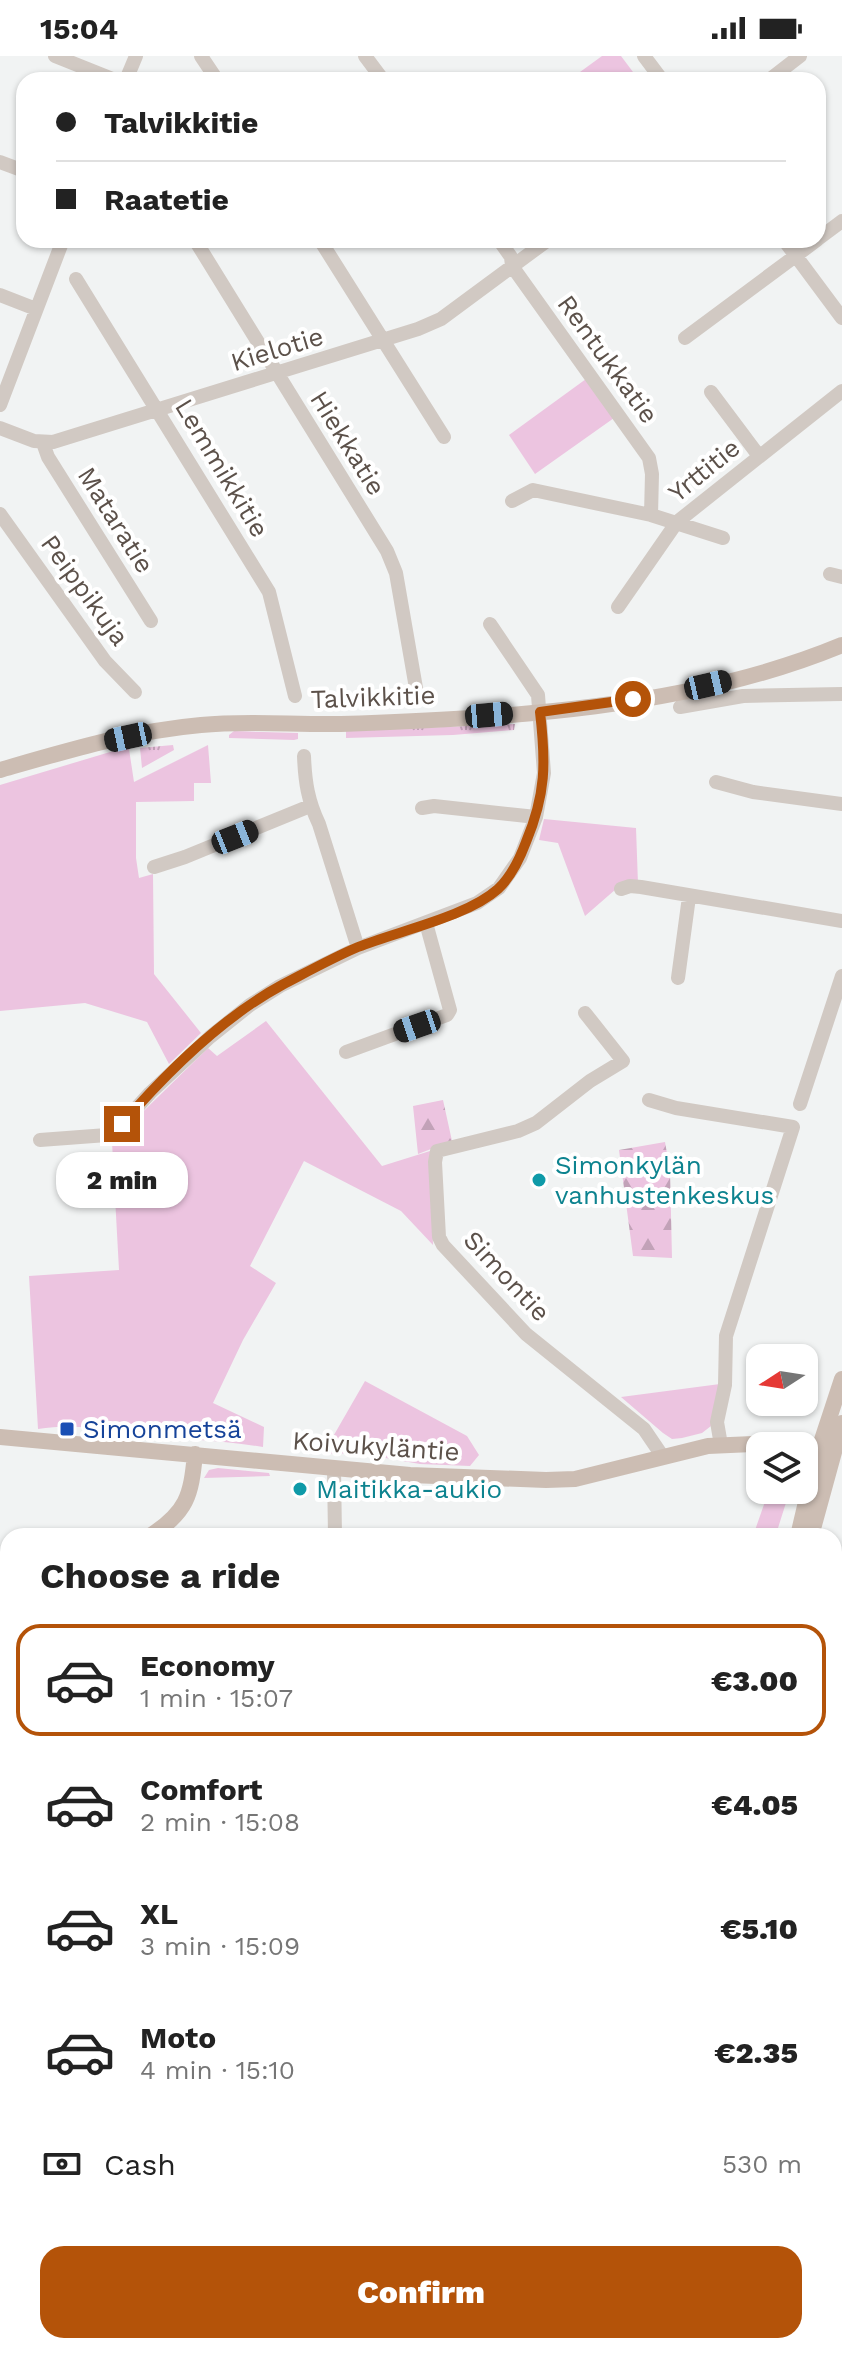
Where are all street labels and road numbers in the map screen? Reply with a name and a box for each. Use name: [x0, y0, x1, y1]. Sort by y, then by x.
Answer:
street label: Rentukkatie: [552, 289, 664, 429]
street label: Kielotie: [227, 321, 327, 377]
street label: Hiekkatie: [304, 385, 392, 501]
street label: Lemmikkitie: [169, 393, 275, 543]
street label: Yrttitie: [662, 432, 746, 508]
street label: Mataratie: [72, 462, 160, 578]
street label: Peippikuja: [35, 529, 135, 651]
street label: Talvikkitie: [310, 680, 436, 714]
street label: Simontie: [458, 1225, 556, 1327]
street label: Koivukyläntie: [291, 1425, 461, 1467]

